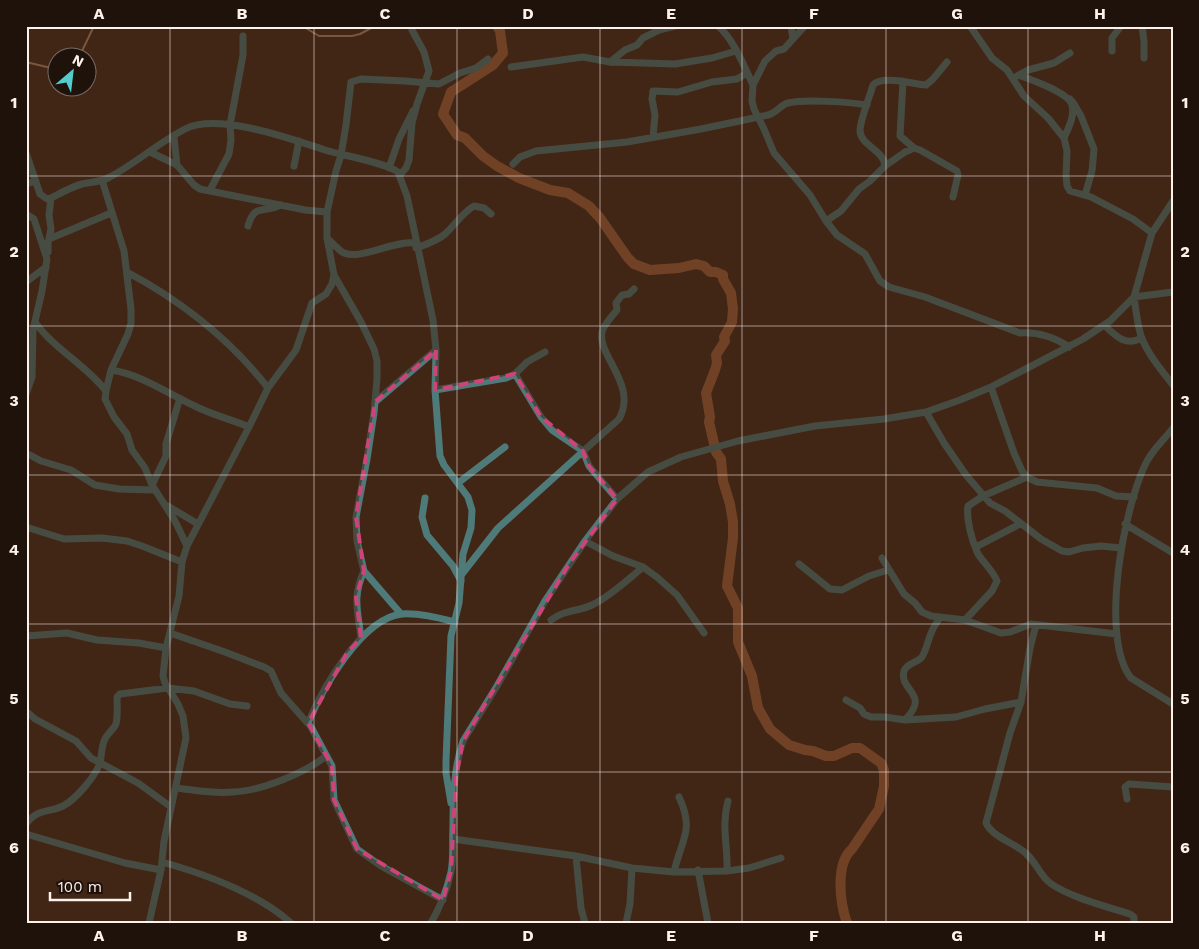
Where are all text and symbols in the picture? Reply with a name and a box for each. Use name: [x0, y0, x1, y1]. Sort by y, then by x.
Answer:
text: A: [94, 4, 105, 23]
text: B: [237, 4, 248, 23]
text: C: [380, 4, 391, 23]
text: D: [522, 4, 534, 23]
text: E: [666, 4, 676, 23]
text: F: [809, 4, 819, 23]
text: G: [951, 4, 963, 23]
text: H: [1094, 4, 1106, 23]
north arrow: [48, 48, 98, 98]
text: N: [70, 51, 86, 70]
text: 1: [11, 93, 17, 112]
text: 1: [1182, 93, 1188, 112]
text: 2: [9, 242, 19, 261]
text: 2: [1180, 242, 1190, 261]
text: 3: [9, 391, 19, 410]
text: 3: [1180, 391, 1190, 410]
text: 4: [9, 540, 19, 559]
text: 4: [1180, 540, 1190, 559]
text: 5: [9, 689, 19, 708]
text: 5: [1180, 689, 1190, 708]
text: 6: [9, 838, 19, 857]
text: 6: [1180, 838, 1190, 857]
scale bar: [50, 869, 130, 901]
text: 100 m: [58, 878, 102, 896]
text: A: [94, 926, 105, 945]
text: B: [237, 926, 248, 945]
text: C: [380, 926, 391, 945]
text: D: [522, 926, 534, 945]
text: E: [666, 926, 676, 945]
text: F: [809, 926, 819, 945]
text: G: [951, 926, 963, 945]
text: H: [1094, 926, 1106, 945]

